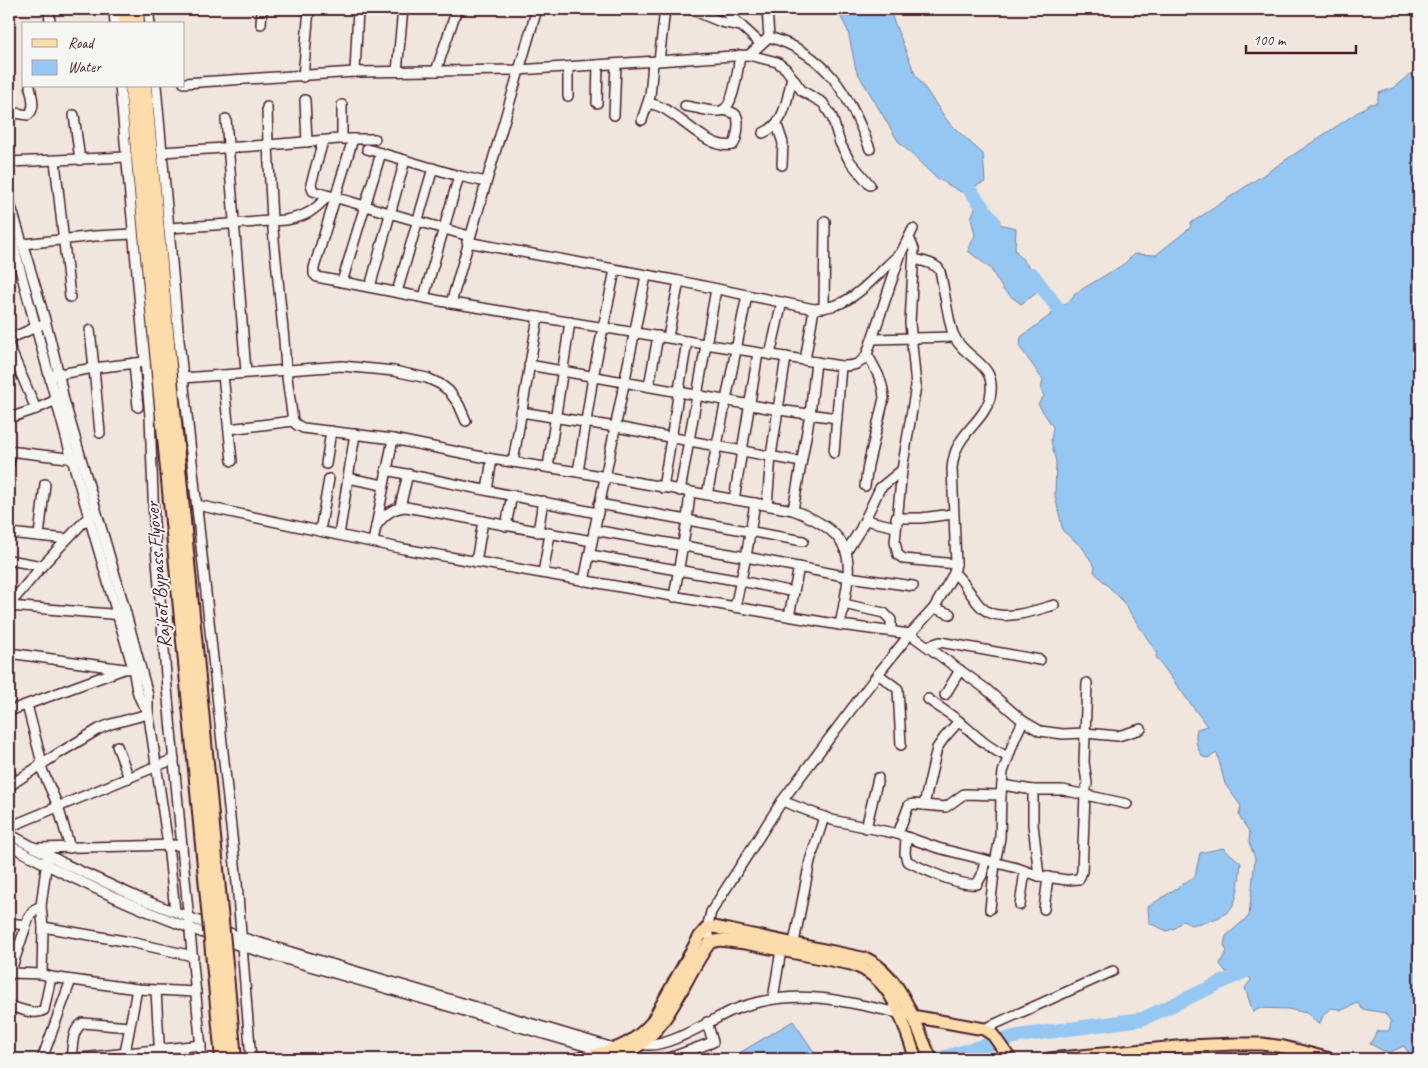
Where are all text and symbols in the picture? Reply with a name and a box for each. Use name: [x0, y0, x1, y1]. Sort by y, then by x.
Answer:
legend: [22, 22, 185, 88]
scale bar: [1246, 22, 1356, 54]
text: 100 m: [1253, 31, 1287, 50]
text: Road: [68, 34, 95, 53]
text: Water: [68, 58, 102, 77]
street label: Rajkot Bypass Flyover: [139, 499, 177, 650]

